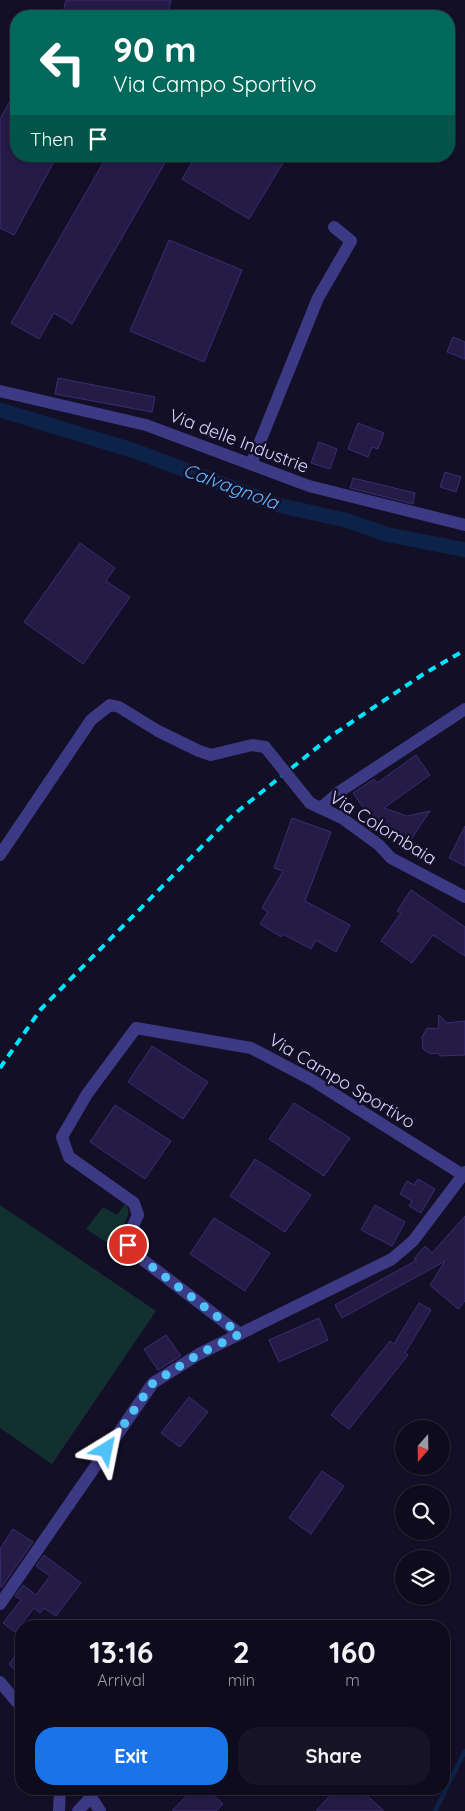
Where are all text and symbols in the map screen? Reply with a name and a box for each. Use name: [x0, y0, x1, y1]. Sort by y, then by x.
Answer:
text: 90 m: [113, 27, 196, 71]
icon: left: [30, 30, 95, 95]
text: Via Campo Sportivo: [113, 70, 317, 98]
icon: arrive: [84, 125, 112, 153]
text: Then: [30, 127, 74, 151]
street label: Via delle Industrie: [166, 403, 312, 478]
water label: Calvagnola: [180, 458, 283, 515]
street label: Via Colombaia: [325, 785, 441, 870]
street label: Via Campo Sportivo: [265, 1028, 420, 1133]
pin: [107, 1224, 149, 1266]
icon: arrive: [114, 1231, 142, 1259]
north arrow: [395, 1420, 450, 1475]
map controls: [395, 1420, 450, 1605]
position arrow: [79, 1423, 131, 1475]
button: search: [395, 1485, 450, 1540]
button: layers: [395, 1550, 450, 1605]
text: 13:16: [89, 1633, 153, 1671]
text: 2: [233, 1633, 250, 1671]
text: 160: [329, 1633, 376, 1671]
text: Arrival: [97, 1670, 145, 1690]
text: min: [228, 1670, 255, 1690]
text: m: [345, 1670, 360, 1690]
button: Exit: [35, 1727, 228, 1785]
button: Share: [238, 1727, 430, 1785]

